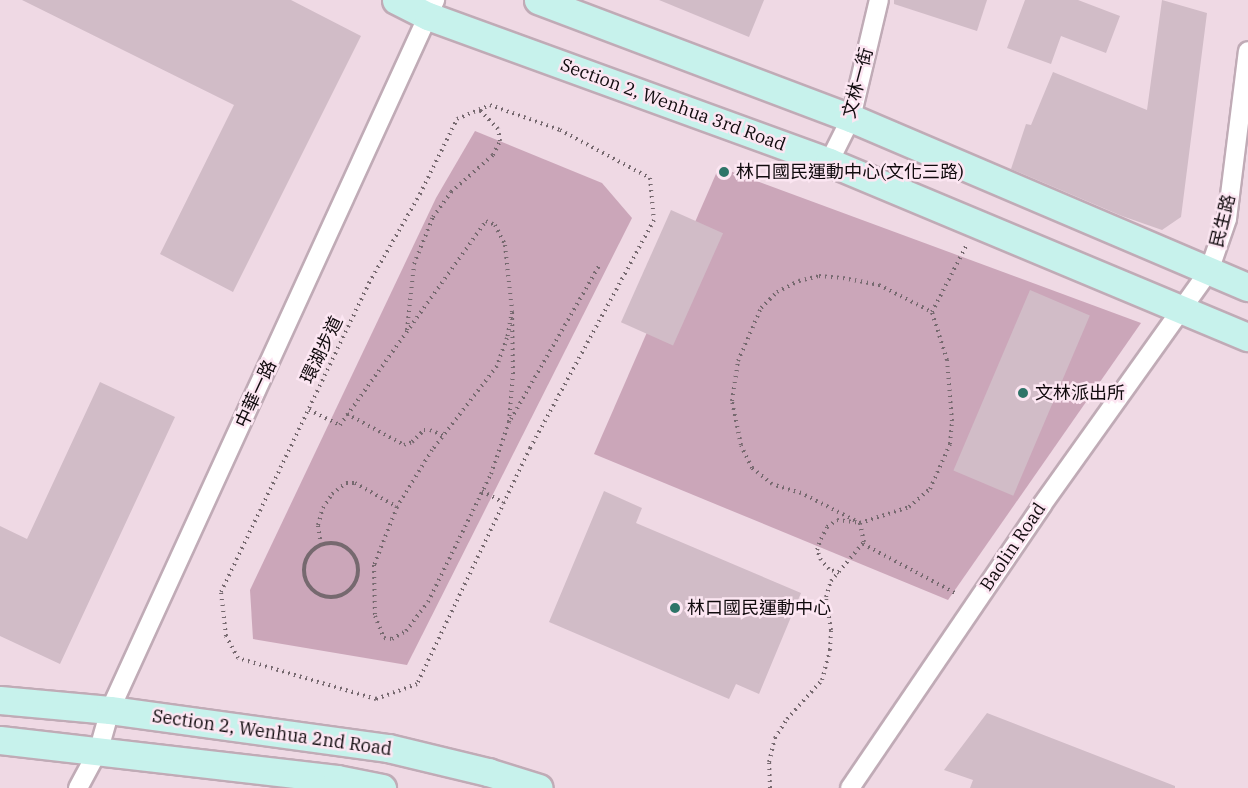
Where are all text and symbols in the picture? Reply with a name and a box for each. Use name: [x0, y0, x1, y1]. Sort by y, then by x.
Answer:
street label: 文林一街: [838, 45, 878, 121]
street label: Section 2, Wenhua 3rd Road: [557, 54, 789, 156]
place label: 林口國民運動中心(文化三路): [736, 161, 964, 183]
marker: 林口國民運動中心(文化三路): [717, 165, 731, 179]
street label: 民生路: [1206, 192, 1240, 250]
street label: 環湖步道: [297, 313, 347, 387]
street label: 中華一路: [231, 357, 281, 431]
place label: 文林派出所: [1035, 382, 1125, 404]
marker: 文林派出所: [1016, 386, 1030, 400]
street label: Baolin Road: [976, 499, 1050, 595]
place label: 林口國民運動中心: [687, 597, 831, 619]
marker: 林口國民運動中心: [668, 601, 682, 615]
street label: Section 2, Wenhua 2nd Road: [151, 705, 393, 761]

